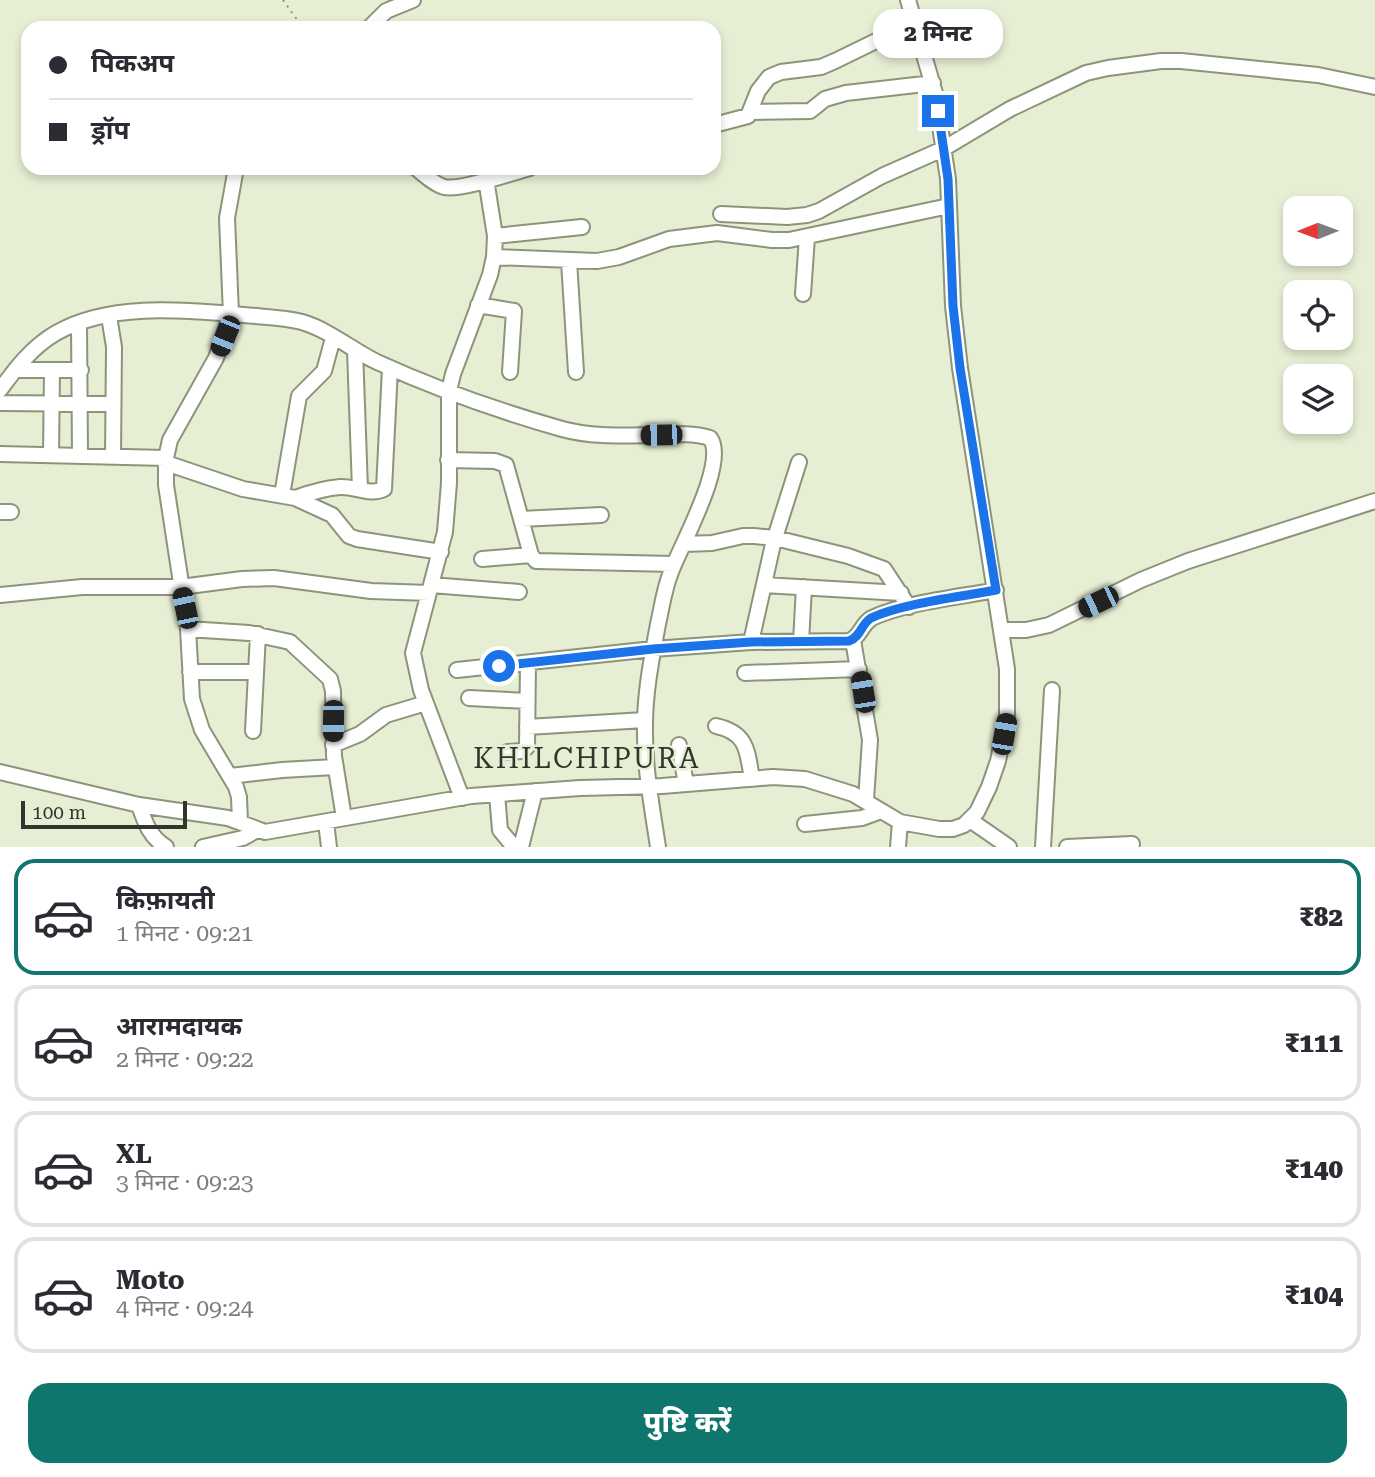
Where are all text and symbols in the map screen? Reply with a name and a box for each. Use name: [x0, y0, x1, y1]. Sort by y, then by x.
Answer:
callout: 2 मिनट: [873, 10, 1003, 58]
text: 2 मिनट: [904, 20, 972, 47]
text: पिकअप: [91, 48, 174, 78]
route end: [922, 95, 954, 127]
text: ड्रॉप: [91, 115, 129, 145]
north arrow: [1283, 196, 1353, 266]
map controls: [1283, 196, 1353, 434]
button: locate: [1283, 280, 1353, 350]
car: [208, 313, 243, 359]
button: layers: [1283, 364, 1353, 434]
car: [640, 424, 683, 446]
car: [1075, 583, 1122, 621]
car: [171, 585, 200, 631]
route start: [483, 650, 515, 682]
car: [850, 670, 877, 714]
car: [323, 700, 344, 742]
car: [991, 711, 1018, 757]
district label: KHILCHIPURA: [473, 742, 701, 775]
scale bar: [21, 798, 187, 830]
text: 100 m: [32, 801, 86, 824]
text: किफ़ायती: [116, 885, 215, 915]
icon: car: [32, 886, 95, 949]
text: ₹82: [1299, 902, 1343, 932]
text: 1 मिनट · 09:21: [116, 920, 254, 947]
text: आरामदायक: [116, 1011, 242, 1041]
icon: car: [32, 1012, 95, 1075]
text: ₹111: [1285, 1028, 1343, 1058]
text: 2 मिनट · 09:22: [116, 1046, 254, 1073]
icon: car: [32, 1138, 95, 1201]
text: XL: [116, 1139, 152, 1169]
text: ₹140: [1285, 1154, 1343, 1184]
text: 3 मिनट · 09:23: [116, 1169, 254, 1196]
icon: car: [32, 1264, 95, 1327]
text: Moto: [116, 1265, 185, 1295]
text: ₹104: [1285, 1280, 1343, 1310]
text: 4 मिनट · 09:24: [116, 1295, 254, 1322]
button: पुष्टि करें: [28, 1383, 1347, 1463]

